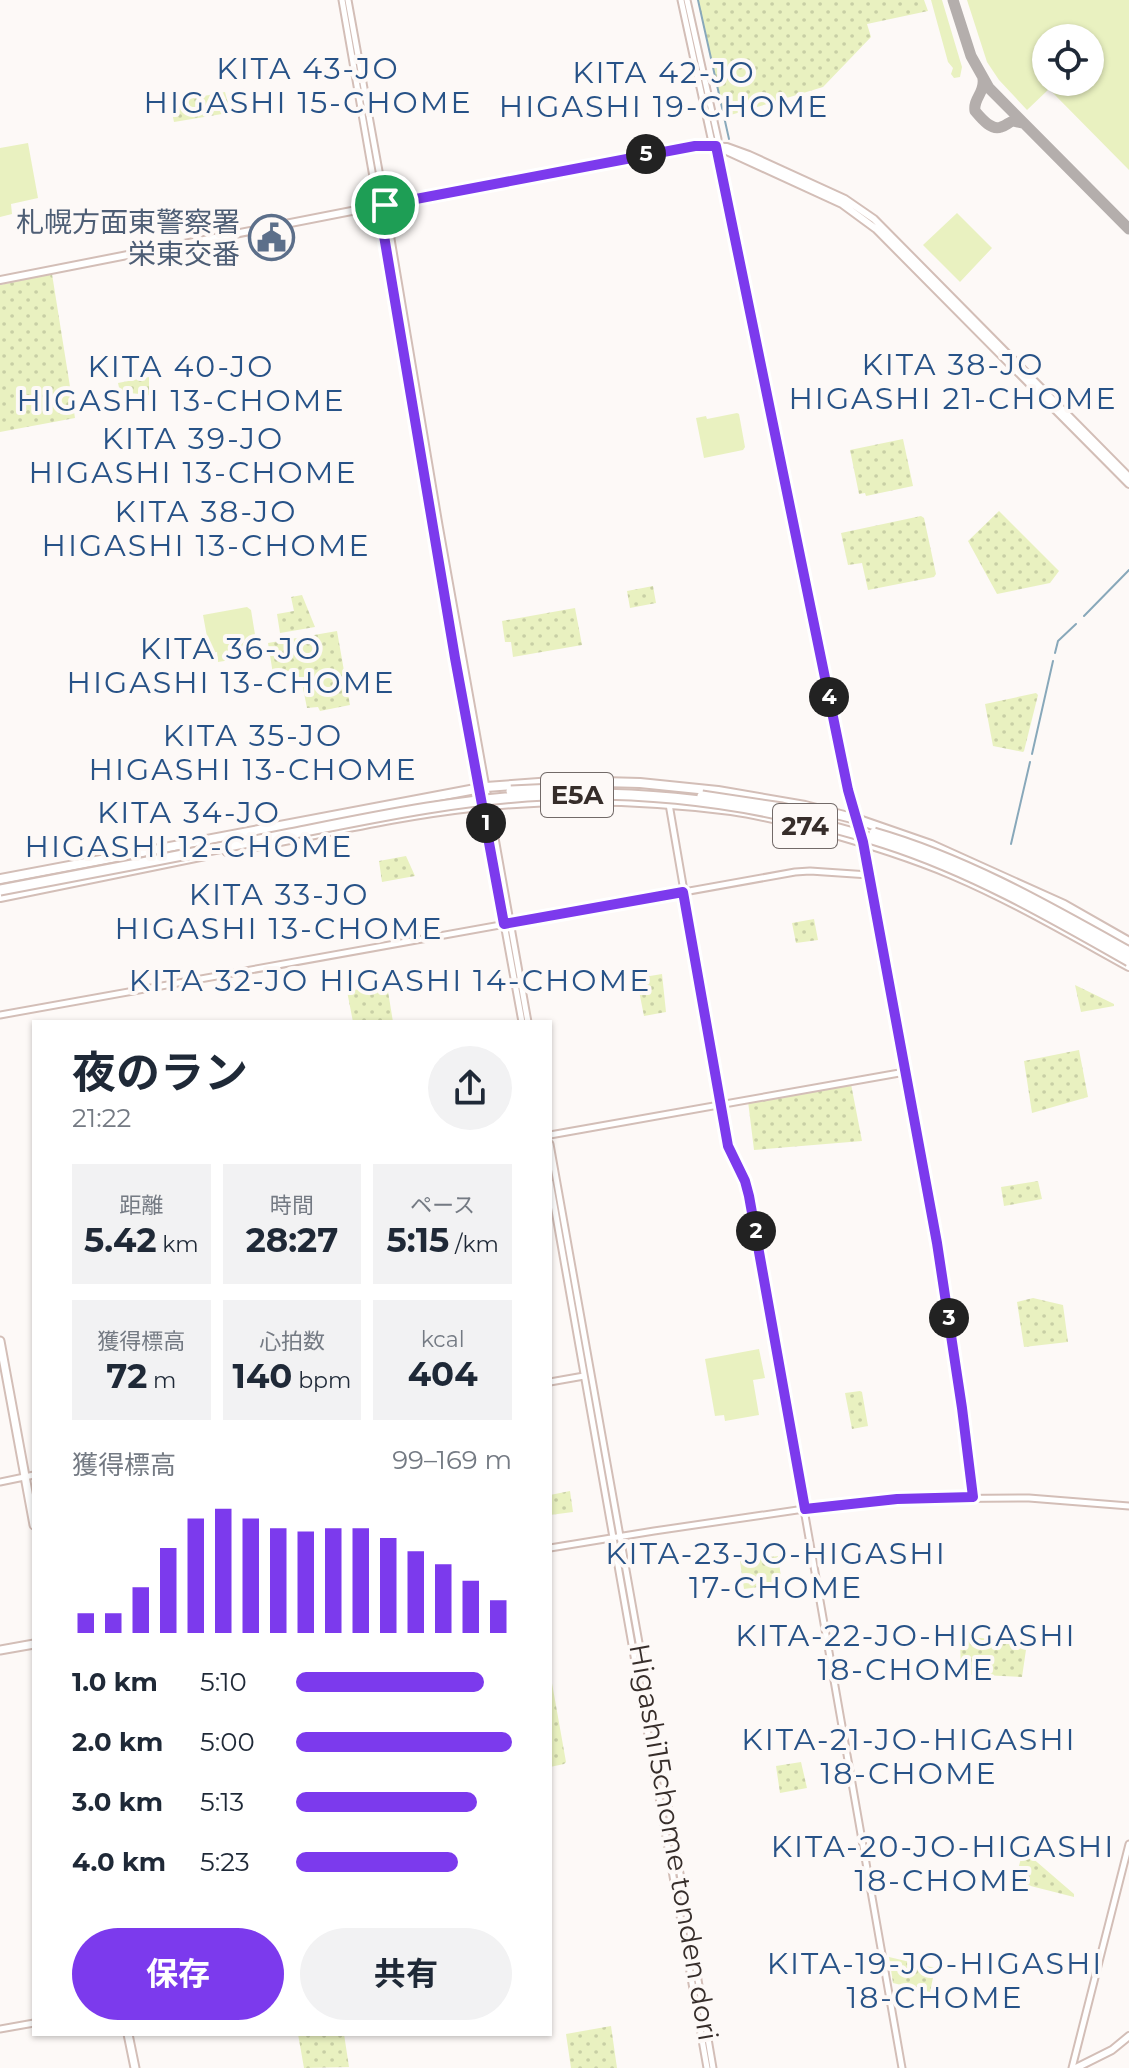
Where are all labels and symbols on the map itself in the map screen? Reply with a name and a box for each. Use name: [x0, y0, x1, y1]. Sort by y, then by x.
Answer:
district label: KITA 43-JO HIGASHI 15-CHOME: [144, 50, 472, 121]
district label: KITA 42-JO HIGASHI 19-CHOME: [499, 54, 829, 125]
pin: 5: [626, 134, 666, 174]
pin: [351, 171, 419, 239]
place label: 札幌方面東警察署 栄東交番: [16, 205, 240, 271]
public building icon: 札幌方面東警察署 栄東交番: [247, 214, 295, 262]
district label: KITA 38-JO HIGASHI 21-CHOME: [788, 346, 1118, 417]
district label: KITA 40-JO HIGASHI 13-CHOME: [17, 348, 345, 419]
district label: KITA 39-JO HIGASHI 13-CHOME: [29, 420, 357, 491]
district label: KITA 38-JO HIGASHI 13-CHOME: [42, 493, 370, 564]
district label: KITA 36-JO HIGASHI 13-CHOME: [67, 630, 395, 701]
pin: 4: [809, 677, 849, 717]
district label: KITA 35-JO HIGASHI 13-CHOME: [89, 717, 417, 788]
road number: E5A: [541, 773, 613, 817]
district label: KITA 34-JO HIGASHI 12-CHOME: [25, 794, 353, 865]
pin: 1: [466, 803, 506, 843]
road number: 274: [773, 804, 837, 848]
district label: KITA 33-JO HIGASHI 13-CHOME: [115, 876, 443, 947]
district label: KITA 32-JO HIGASHI 14-CHOME: [129, 962, 651, 999]
pin: 2: [736, 1211, 776, 1251]
pin: 3: [929, 1298, 969, 1338]
district label: KITA-23-JO-HIGASHI 17-CHOME: [605, 1535, 947, 1606]
district label: KITA-22-JO-HIGASHI 18-CHOME: [735, 1617, 1077, 1688]
street label: Higashi15chome tonden dori: [622, 1641, 726, 2043]
district label: KITA-21-JO-HIGASHI 18-CHOME: [741, 1721, 1077, 1792]
district label: KITA-20-JO-HIGASHI 18-CHOME: [771, 1828, 1115, 1899]
district label: KITA-19-JO-HIGASHI 18-CHOME: [767, 1945, 1103, 2016]

